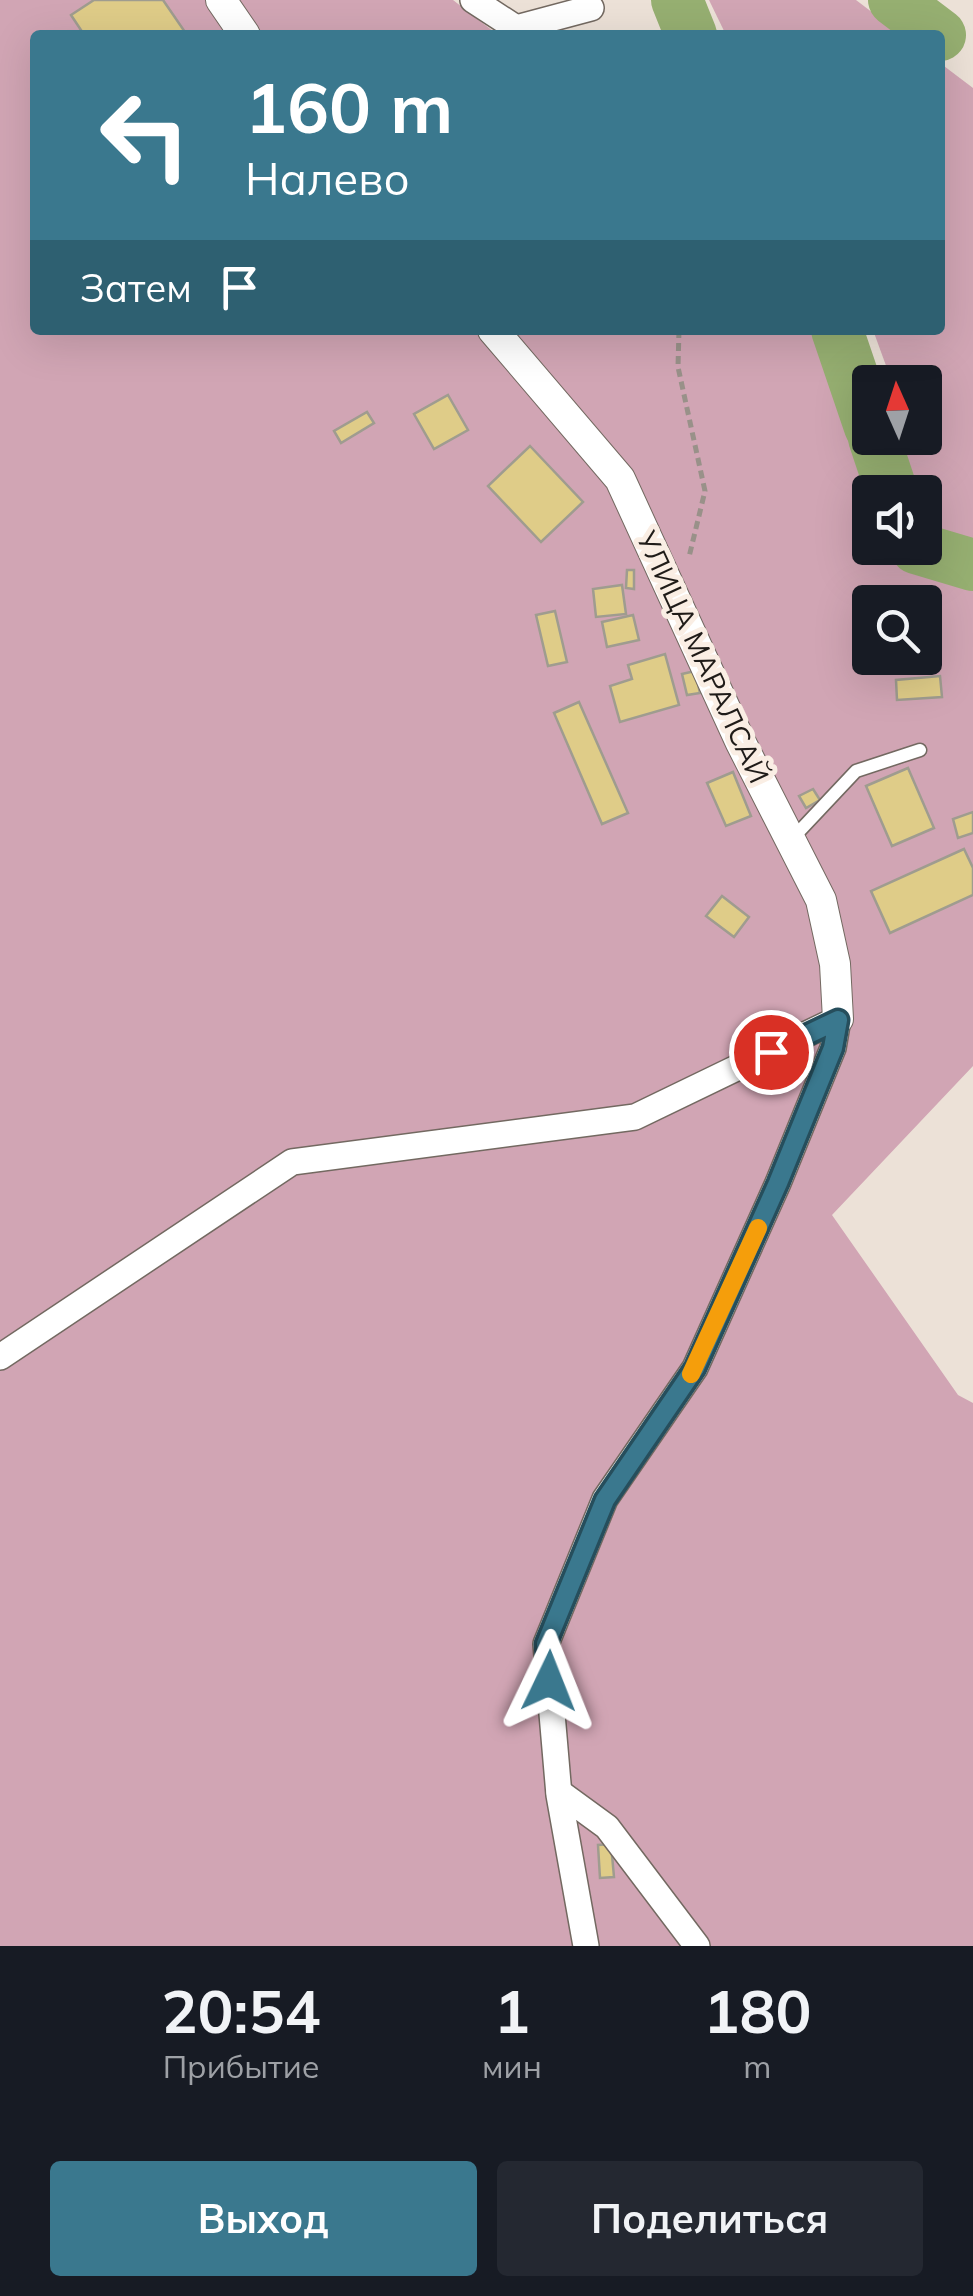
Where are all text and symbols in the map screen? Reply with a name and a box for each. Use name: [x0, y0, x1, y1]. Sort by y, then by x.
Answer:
text: 160 m: [245, 63, 453, 151]
icon: left: [80, 70, 210, 200]
text: Налево: [245, 150, 410, 206]
icon: arrive: [212, 260, 267, 315]
text: Затем: [80, 264, 192, 312]
north arrow: [852, 365, 942, 455]
map controls: [852, 365, 942, 675]
button: sound: [852, 475, 942, 565]
street label: УЛИЦА МАРАЛСАЙ: [629, 524, 777, 788]
button: search: [852, 585, 942, 675]
pin: [729, 1010, 814, 1095]
icon: arrive: [744, 1025, 799, 1080]
position arrow: [497, 1629, 601, 1733]
text: 20:54: [162, 1973, 320, 2048]
text: 1: [494, 1973, 530, 2048]
text: 180: [703, 1973, 811, 2048]
text: Прибытие: [163, 2046, 319, 2086]
text: мин: [482, 2046, 542, 2086]
text: m: [743, 2046, 771, 2086]
button: Выход: [50, 2161, 477, 2276]
button: Поделиться: [497, 2161, 923, 2276]

